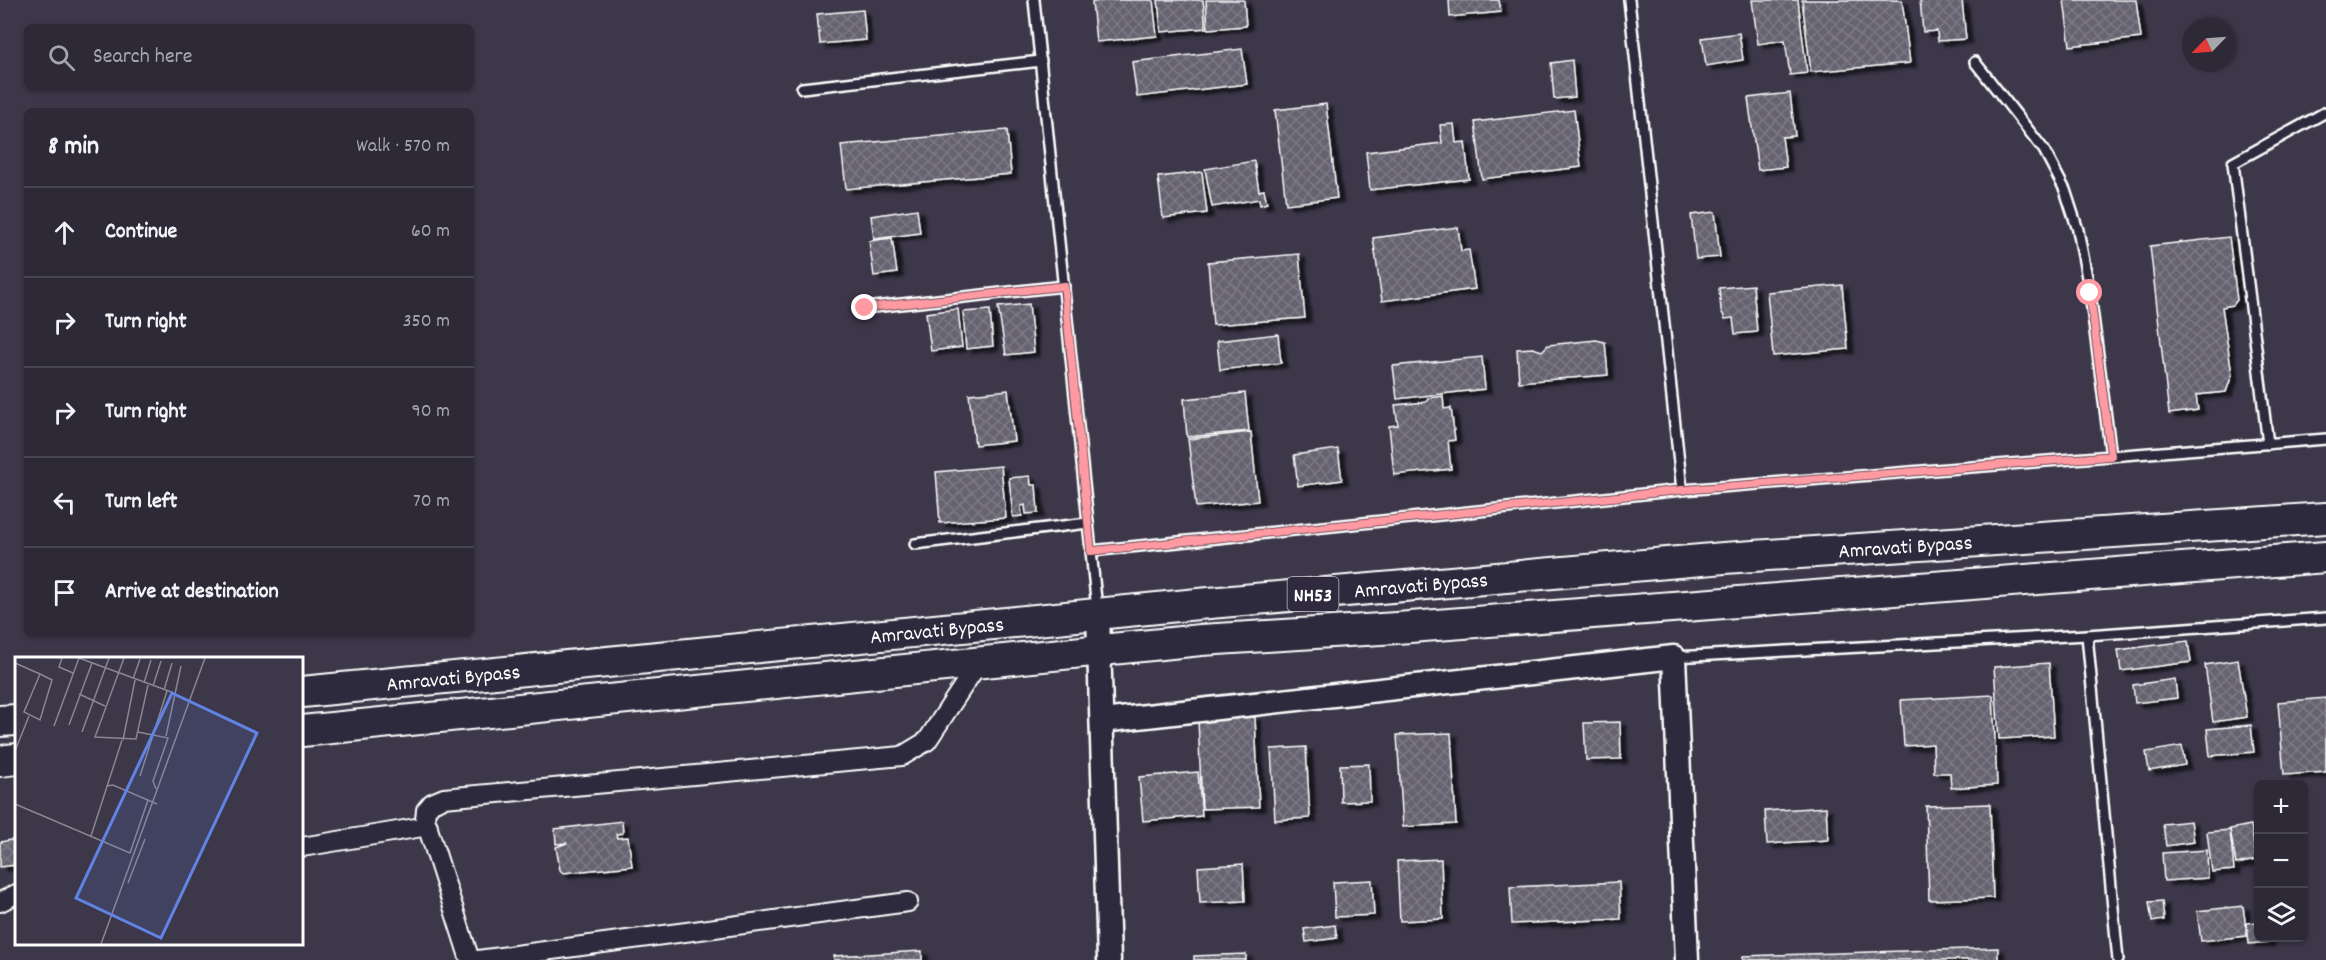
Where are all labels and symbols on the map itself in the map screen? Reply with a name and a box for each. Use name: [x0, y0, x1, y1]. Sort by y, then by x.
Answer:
north arrow: [2182, 18, 2236, 72]
route start: [2076, 279, 2102, 305]
route end: [851, 294, 877, 320]
street label: Amravati Bypass: [1837, 530, 1973, 568]
street label: Amravati Bypass: [1353, 567, 1489, 608]
road number: NH53: [1288, 577, 1338, 611]
street label: Amravati Bypass: [869, 611, 1006, 654]
inset map: [15, 657, 303, 945]
street label: Amravati Bypass: [385, 659, 522, 702]

